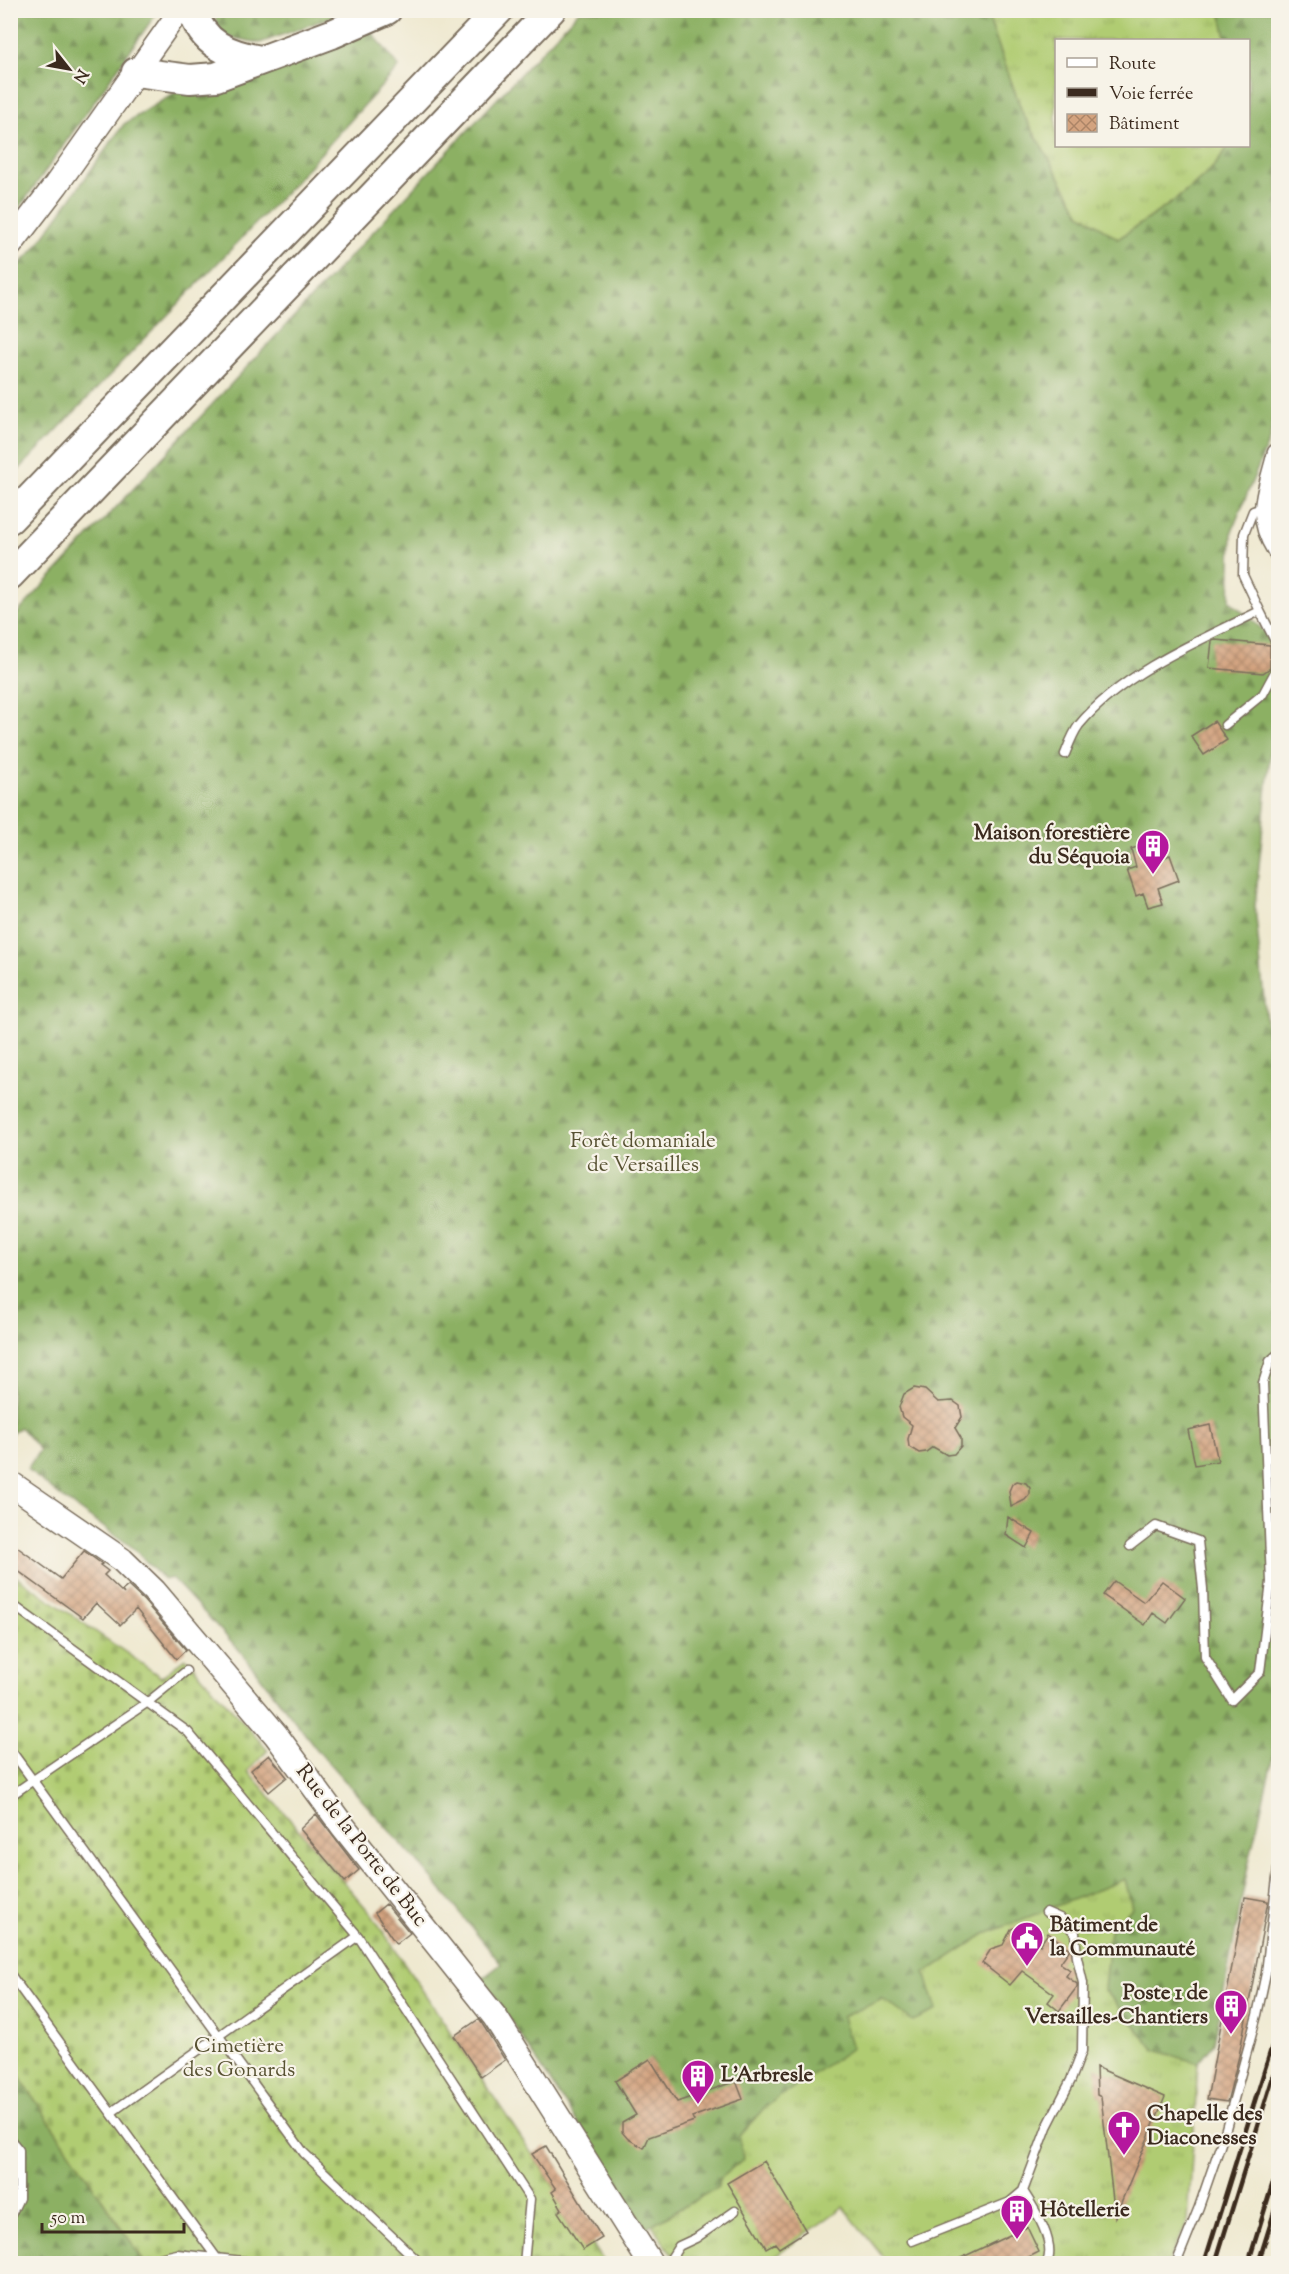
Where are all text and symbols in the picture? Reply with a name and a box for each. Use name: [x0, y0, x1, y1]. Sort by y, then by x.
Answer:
north arrow: [39, 39, 99, 99]
legend: [1055, 39, 1250, 147]
text: Route: [1109, 52, 1156, 78]
text: N: [66, 64, 93, 87]
text: Voie ferrée: [1109, 82, 1193, 108]
text: Bâtiment: [1109, 112, 1179, 138]
place label: Maison forestière du Séquoia: [974, 819, 1130, 873]
building icon: Maison forestière du Séquoia: [1135, 828, 1171, 875]
park label: Forêt domaniale de Versailles: [570, 1127, 716, 1181]
street label: Rue de la Porte de Buc: [288, 1758, 434, 1934]
place label: Bâtiment de la Communauté: [1050, 1911, 1196, 1965]
public building icon: Bâtiment de la Communauté: [1009, 1920, 1045, 1967]
place label: Poste 1 de Versailles-Chantiers: [1025, 1979, 1208, 2033]
building icon: Poste 1 de Versailles-Chantiers: [1213, 1988, 1249, 2035]
park label: Cimetière des Gonards: [183, 2032, 295, 2086]
building icon: L’Arbresle: [680, 2058, 716, 2105]
place label: L’Arbresle: [721, 2061, 814, 2091]
place label: Chapelle des Diaconesses: [1147, 2100, 1263, 2154]
church icon: Chapelle des Diaconesses: [1106, 2109, 1142, 2156]
building icon: Hôtellerie: [999, 2193, 1035, 2240]
scale bar: [42, 2196, 184, 2234]
place label: Hôtellerie: [1040, 2196, 1130, 2226]
text: 50 m: [50, 2206, 86, 2232]

